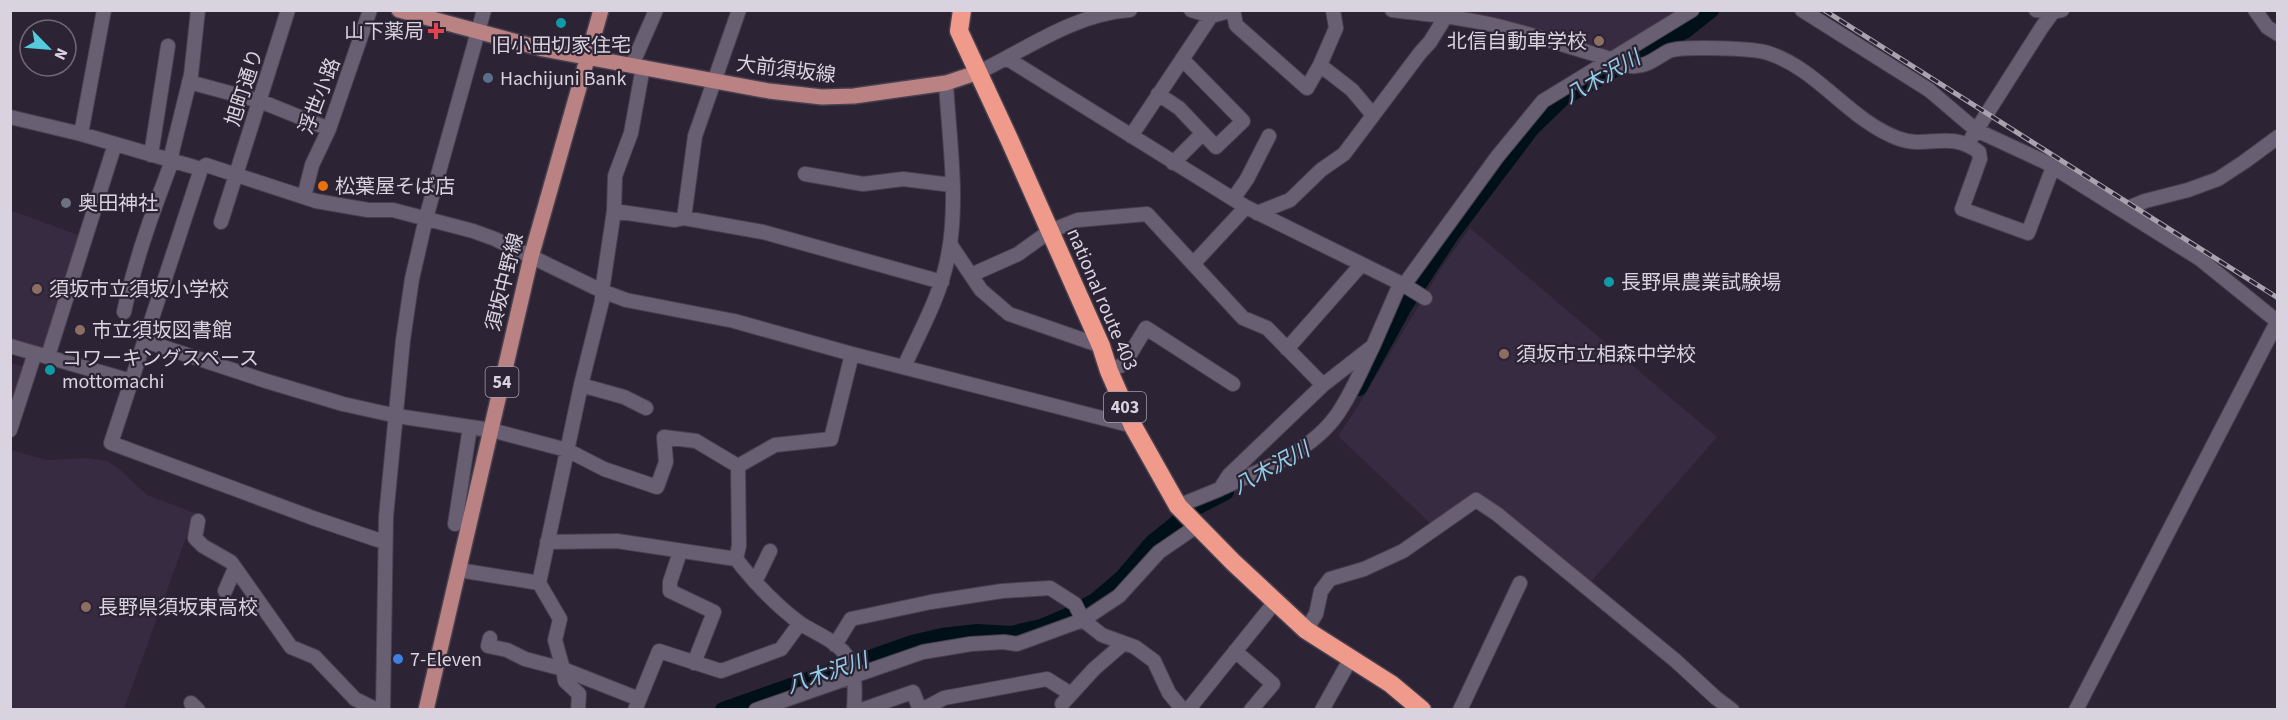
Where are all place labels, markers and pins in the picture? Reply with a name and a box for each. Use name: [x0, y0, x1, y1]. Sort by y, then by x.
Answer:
marker: 旧小田切家住宅: [554, 16, 568, 30]
place label: 山下薬局: [344, 18, 424, 46]
marker: 山下薬局: [429, 24, 443, 38]
place label: 北信自動車学校: [1447, 28, 1587, 56]
place label: 旧小田切家住宅: [491, 32, 631, 60]
marker: 北信自動車学校: [1592, 34, 1606, 48]
place label: Hachijuni Bank: [500, 65, 626, 93]
marker: Hachijuni Bank: [481, 71, 495, 85]
place label: 松葉屋そば店: [335, 173, 455, 201]
marker: 松葉屋そば店: [316, 179, 330, 193]
place label: 奥田神社: [78, 190, 158, 218]
marker: 奥田神社: [59, 196, 73, 210]
place label: 長野県農業試験場: [1621, 269, 1781, 297]
marker: 長野県農業試験場: [1602, 275, 1616, 289]
place label: 須坂市立須坂小学校: [49, 276, 229, 304]
marker: 須坂市立須坂小学校: [30, 282, 44, 296]
place label: 市立須坂図書館: [92, 317, 232, 345]
marker: 市立須坂図書館: [73, 323, 87, 337]
place label: 須坂市立相森中学校: [1516, 341, 1696, 369]
place label: コワーキングスペース mottomachi: [62, 345, 259, 396]
marker: 須坂市立相森中学校: [1497, 347, 1511, 361]
marker: コワーキングスペース mottomachi: [43, 363, 57, 377]
place label: 長野県須坂東高校: [98, 594, 258, 622]
marker: 長野県須坂東高校: [79, 600, 93, 614]
place label: 7-Eleven: [410, 646, 482, 674]
marker: 7-Eleven: [391, 652, 405, 666]

